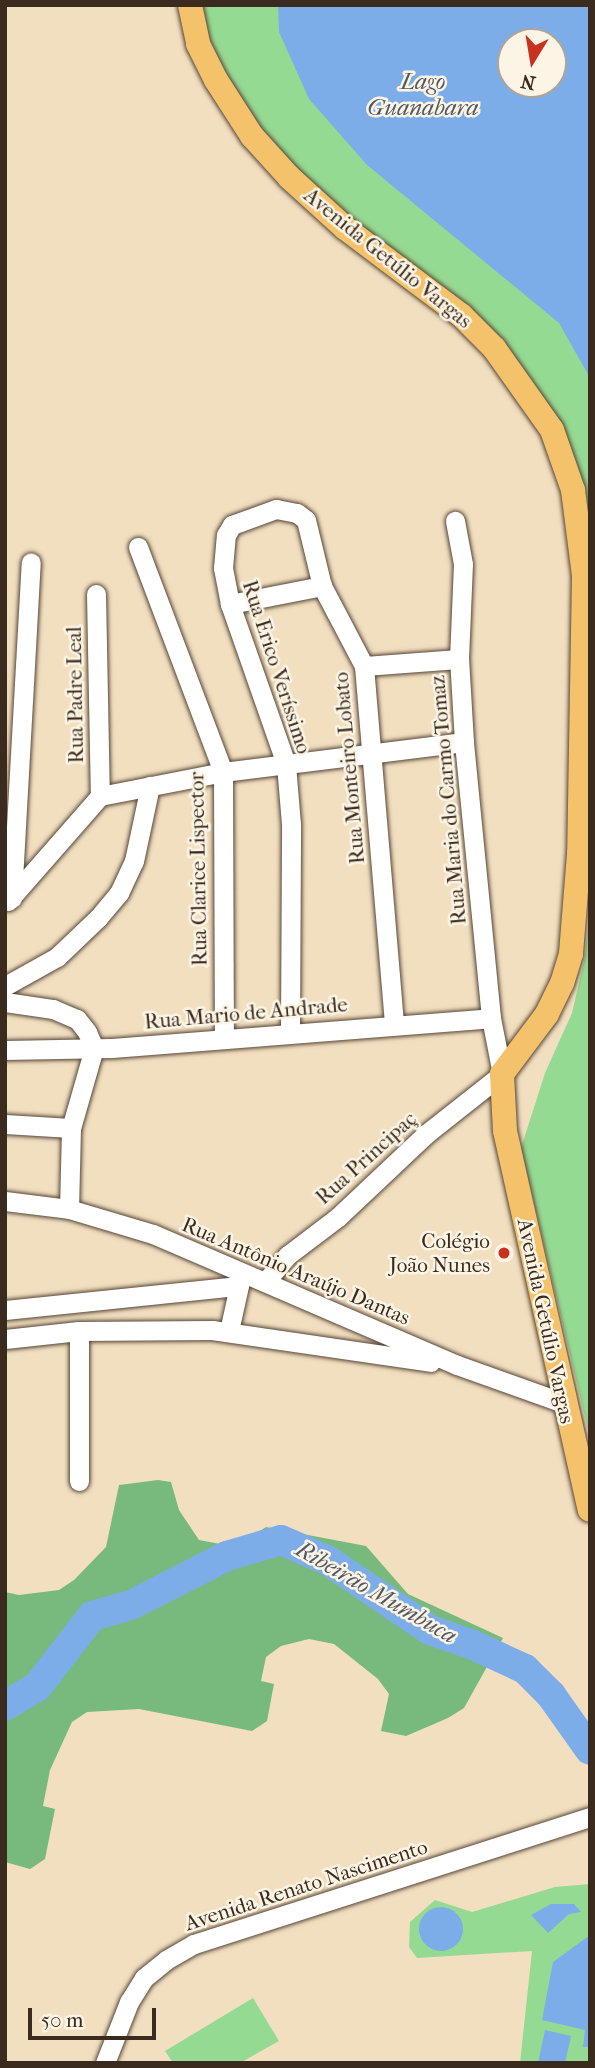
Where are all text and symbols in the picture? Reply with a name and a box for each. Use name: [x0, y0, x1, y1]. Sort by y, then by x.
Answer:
north arrow: [497, 28, 567, 98]
water label: Lago Guanabara: [367, 68, 479, 122]
text: N: [519, 69, 538, 94]
street label: Avenida Getúlio Vargas: [299, 183, 477, 333]
street label: Rua Erico Veríssimo: [237, 577, 317, 757]
street label: Rua Padre Leal: [61, 626, 89, 764]
street label: Rua Monteiro Lobato: [328, 671, 370, 865]
street label: Rua Maria do Carmo Tomaz: [425, 674, 471, 926]
street label: Rua Clarice Lispector: [184, 772, 212, 966]
street label: Rua Mario de Andrade: [143, 992, 349, 1034]
street label: Rua Principaç: [310, 1106, 422, 1210]
street label: Rua Antônio Araújo Dantas: [178, 1211, 414, 1331]
street label: Avenida Getúlio Vargas: [512, 1216, 580, 1426]
place label: Colégio João Nunes: [389, 1228, 490, 1278]
marker: Colégio João Nunes: [496, 1245, 512, 1261]
water label: Ribeirão Mumbuca: [291, 1536, 461, 1650]
street label: Avenida Renato Nascimento: [181, 1834, 431, 1936]
scale bar: [32, 1994, 159, 2038]
text: 50 m: [41, 2008, 84, 2032]

